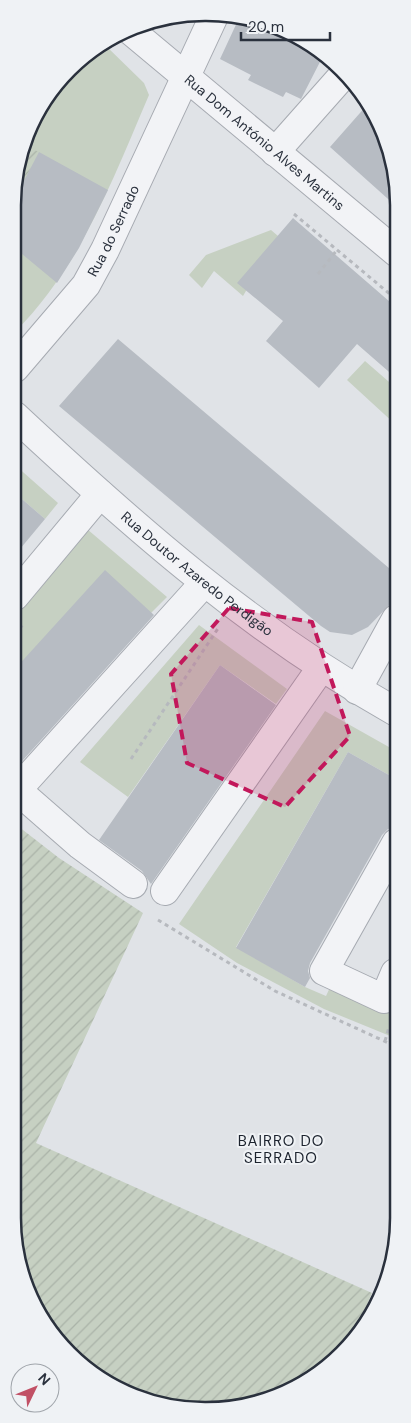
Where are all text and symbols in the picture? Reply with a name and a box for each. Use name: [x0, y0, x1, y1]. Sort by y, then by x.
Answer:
scale bar: [241, 10, 330, 42]
text: 20 m: [248, 17, 284, 37]
street label: Rua Dom António Alves Martins: [181, 71, 348, 214]
street label: Rua do Serrado: [83, 182, 143, 280]
street label: Rua Doutor Azaredo Perdigão: [117, 507, 277, 640]
district label: BAIRRO DO SERRADO: [238, 1131, 324, 1168]
north arrow: [10, 1363, 60, 1413]
text: N: [34, 1369, 55, 1389]

